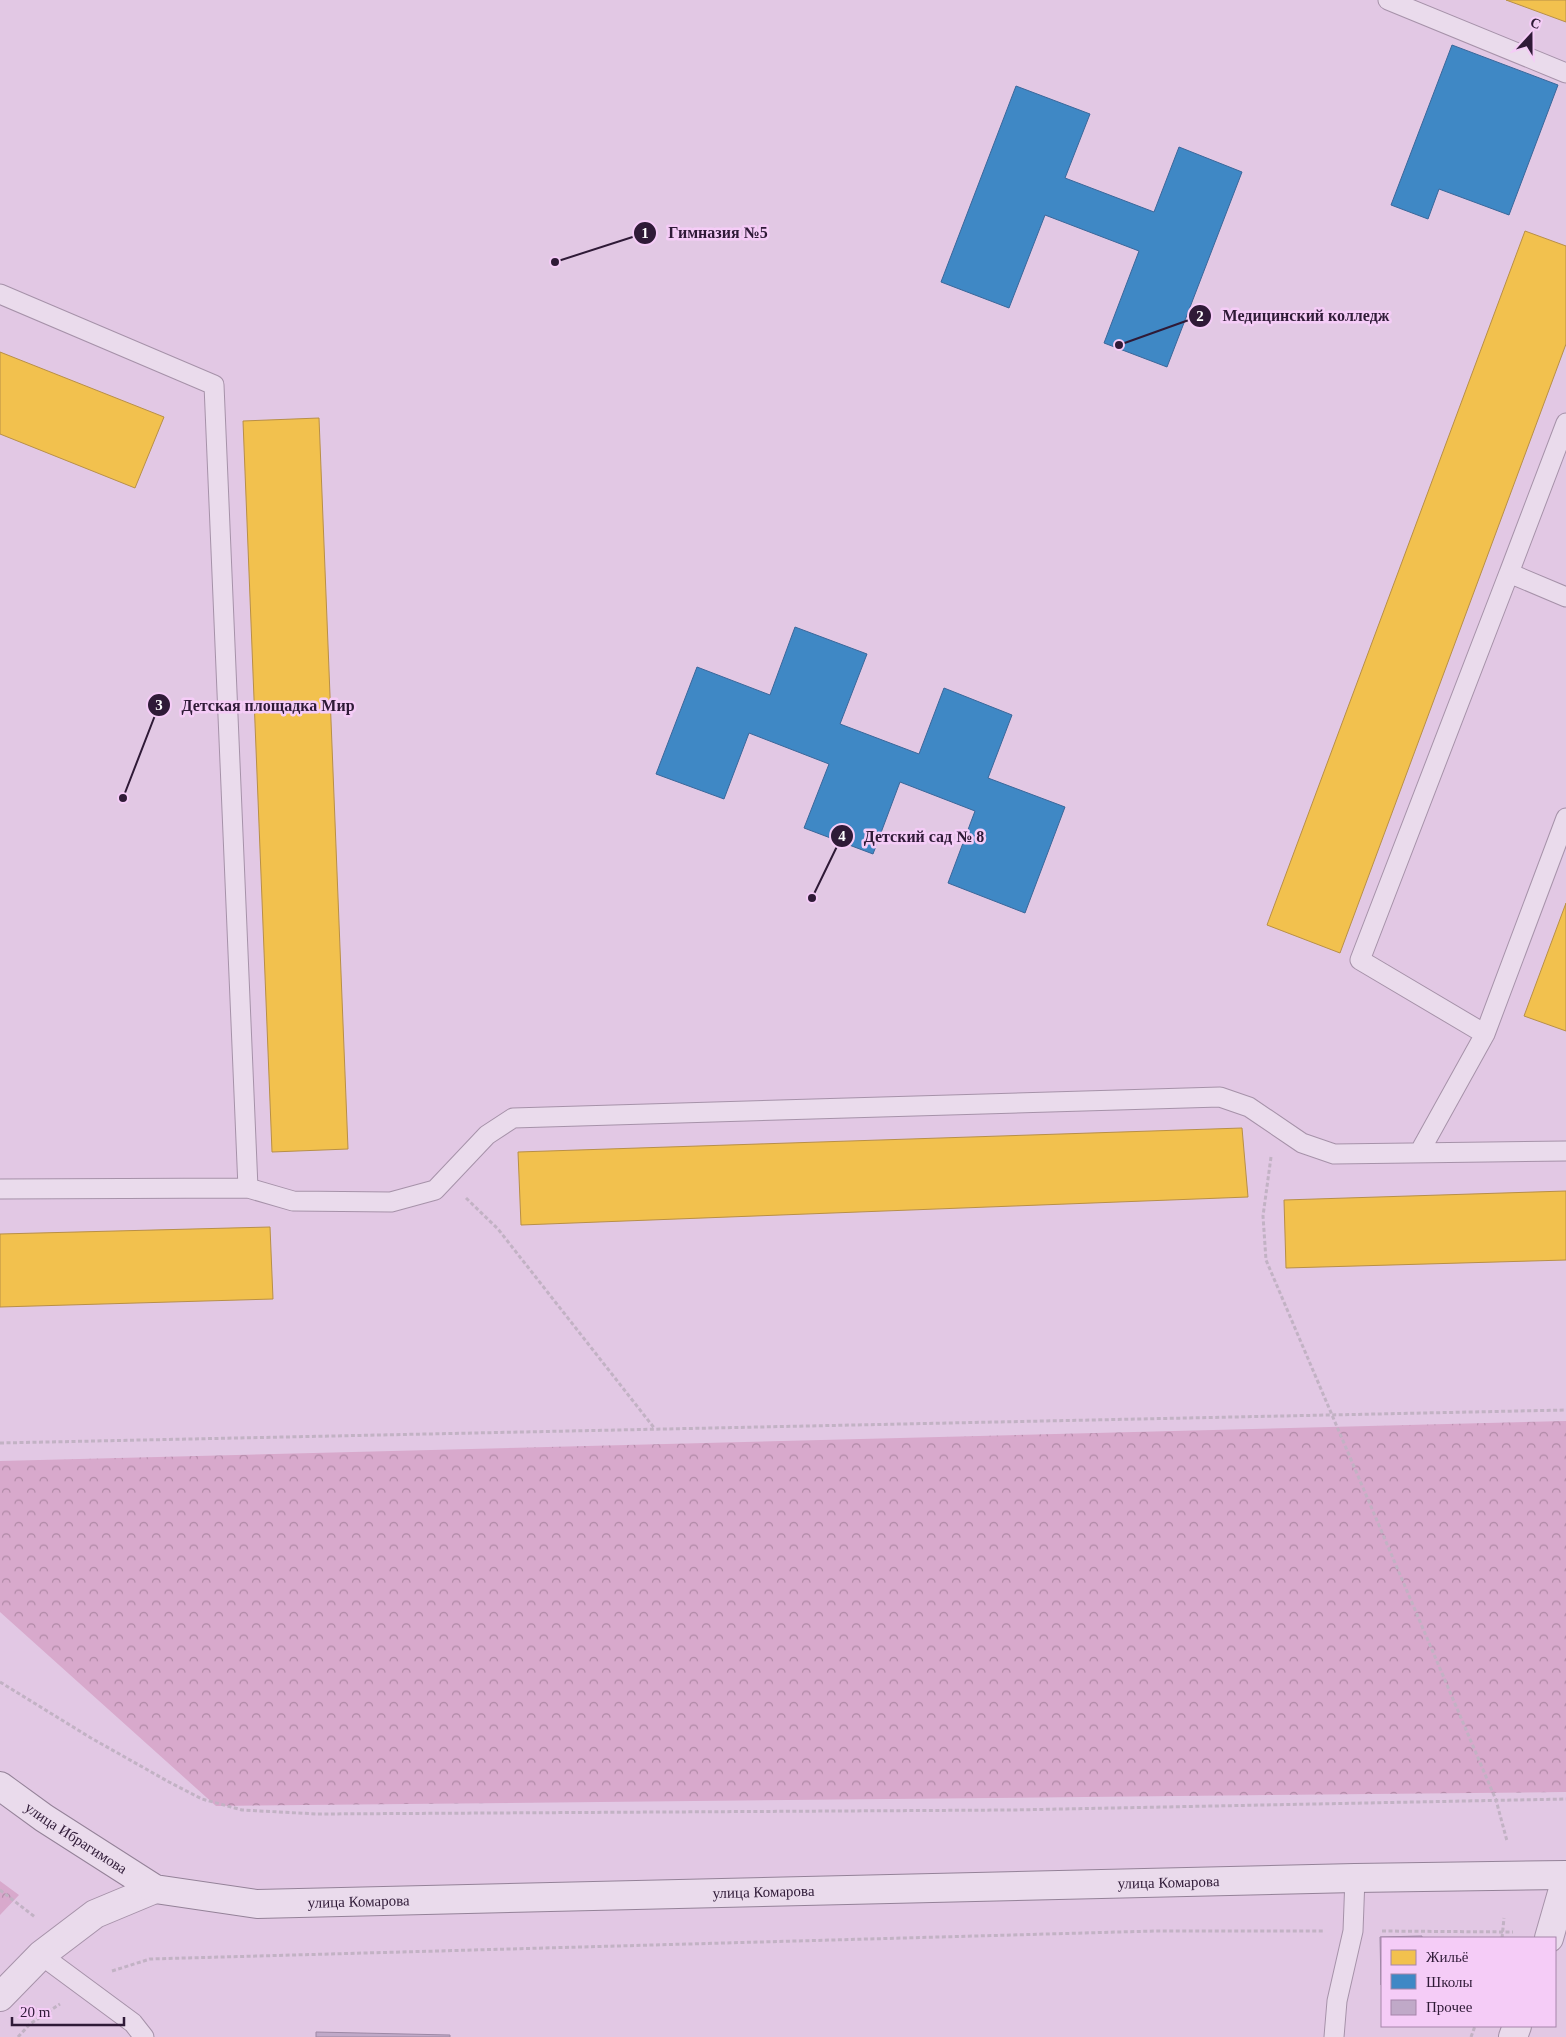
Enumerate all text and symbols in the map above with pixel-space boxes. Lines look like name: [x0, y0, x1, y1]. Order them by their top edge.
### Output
north arrow: [1506, 10, 1556, 60]
text: С: [1528, 15, 1543, 32]
callout: Гимназия №5: [633, 217, 777, 248]
text: Гимназия №5: [668, 224, 768, 241]
text: 1: [641, 225, 649, 241]
callout: Медицинский колледж: [1188, 300, 1400, 331]
text: Медицинский колледж: [1223, 307, 1390, 324]
text: 2: [1196, 308, 1204, 324]
callout: Детская площадка Мир: [146, 690, 364, 721]
text: 3: [155, 697, 163, 713]
text: Детская площадка Мир: [181, 697, 355, 715]
callout: Детский сад № 8: [829, 821, 995, 852]
text: 4: [838, 828, 846, 844]
text: Детский сад № 8: [864, 828, 984, 846]
street label: улица Ибрагимова: [22, 1799, 130, 1877]
street label: улица Комарова: [1117, 1873, 1220, 1892]
street label: улица Комарова: [712, 1883, 815, 1901]
street label: улица Комарова: [308, 1892, 410, 1911]
legend: [1381, 1937, 1556, 2027]
text: Жильё: [1426, 1949, 1469, 1965]
text: Школы: [1426, 1974, 1473, 1990]
scale bar: [12, 1994, 125, 2026]
text: Прочее: [1426, 1999, 1473, 2015]
text: 20 m: [20, 2004, 51, 2020]

